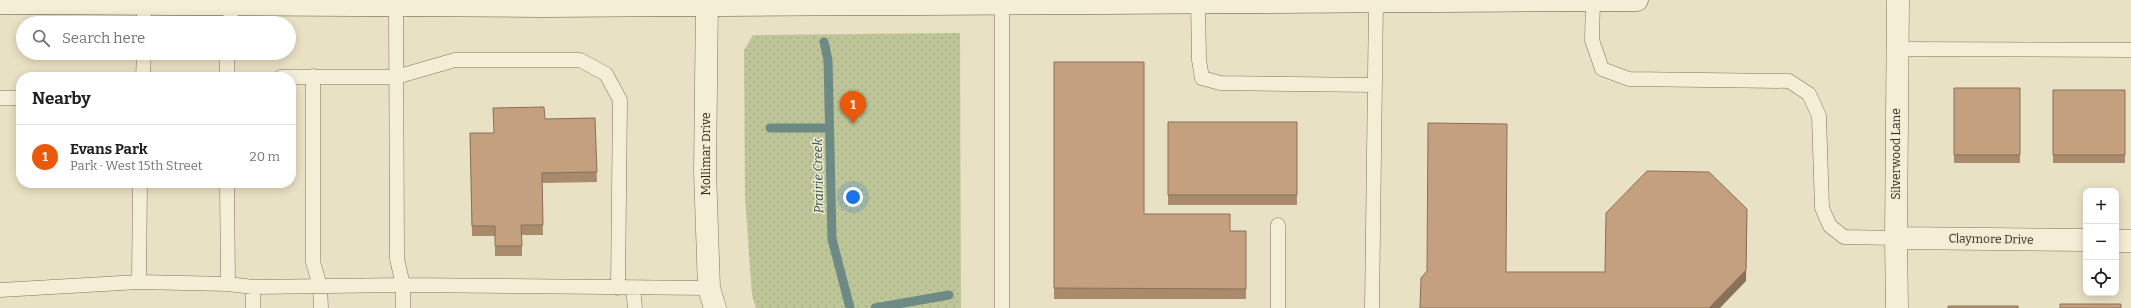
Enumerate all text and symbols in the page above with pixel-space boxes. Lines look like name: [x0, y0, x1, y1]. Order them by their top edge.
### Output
search box: [16, 16, 296, 60]
icon: search: [30, 27, 52, 49]
text: Search here: [62, 29, 145, 47]
text: Nearby: [32, 88, 91, 109]
pin: 1: [840, 91, 866, 124]
street label: Silverwood Lane: [1889, 108, 1903, 200]
street label: Mollimar Drive: [699, 112, 713, 196]
water label: Prairie Creek: [810, 138, 826, 214]
text: Evans Park: [70, 140, 148, 158]
text: 1: [42, 149, 48, 164]
text: 20 m: [250, 149, 280, 164]
text: Park · West 15th Street: [70, 158, 203, 173]
your location: [843, 187, 863, 207]
map controls: [2083, 188, 2119, 296]
button: +: [2083, 188, 2119, 224]
button: −: [2083, 224, 2119, 260]
street label: Claymore Drive: [1948, 231, 2034, 247]
button: locate: [2083, 260, 2119, 296]

